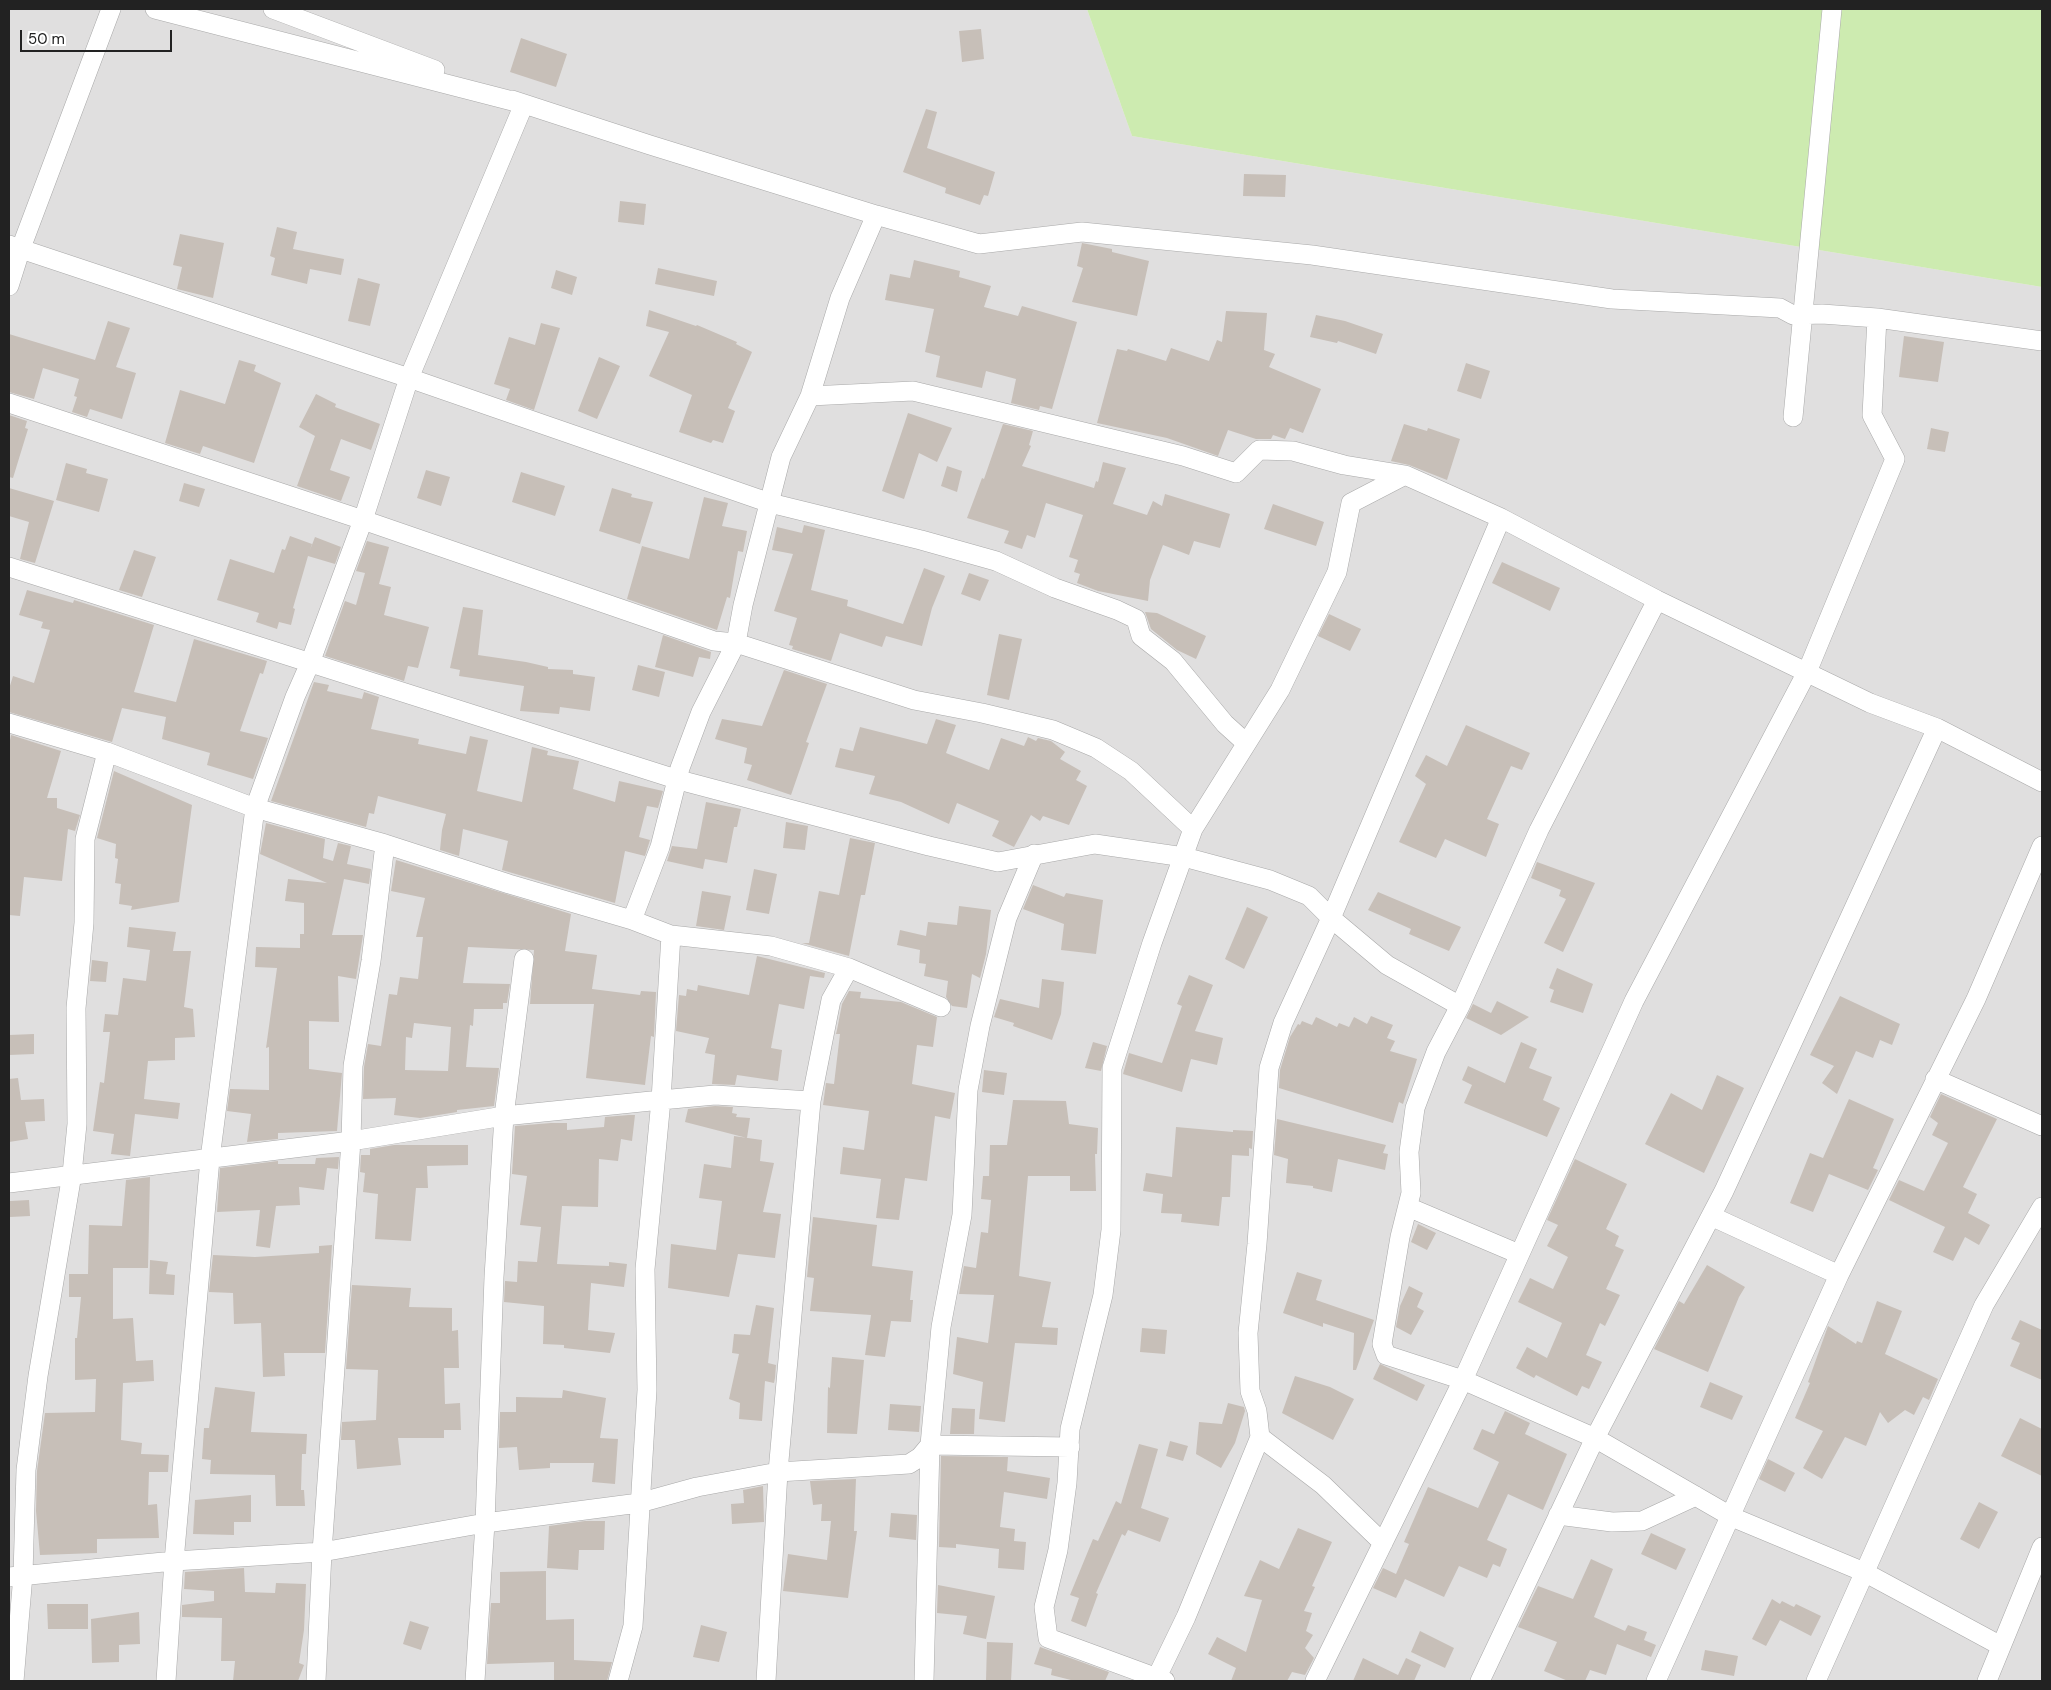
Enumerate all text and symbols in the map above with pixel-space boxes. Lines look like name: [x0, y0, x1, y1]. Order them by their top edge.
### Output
scale bar: [22, 20, 175, 52]
text: 50 m: [28, 29, 65, 49]

